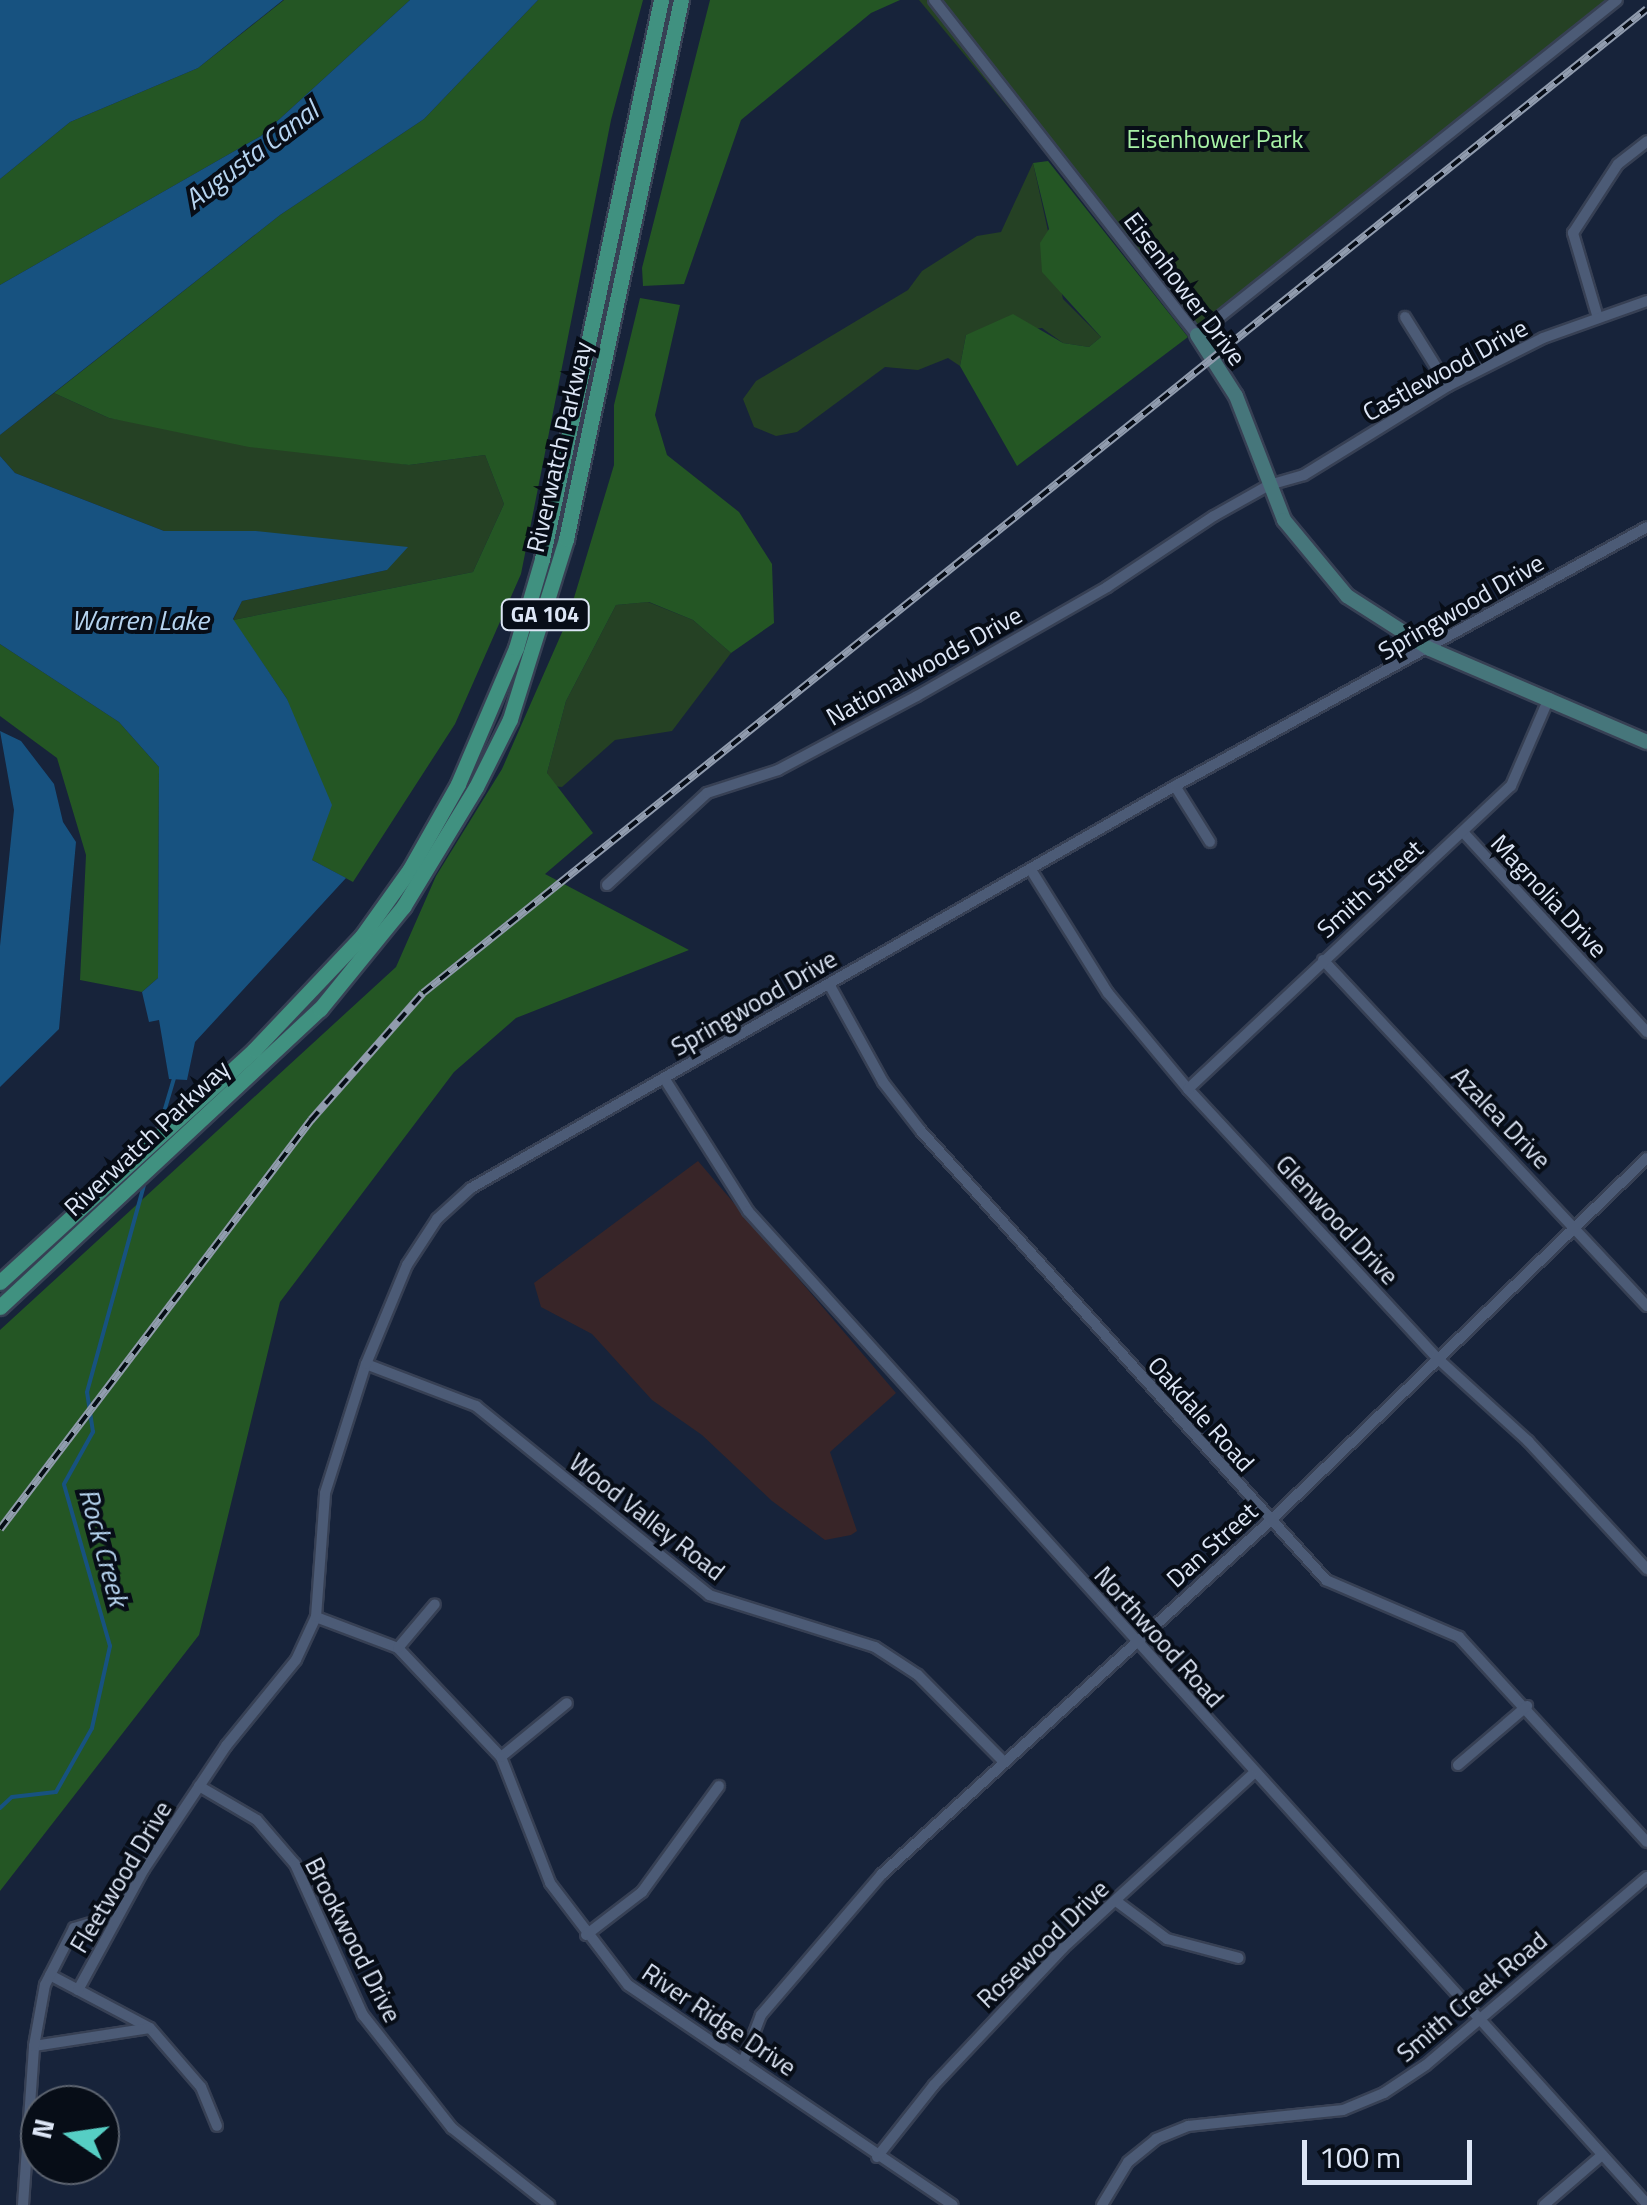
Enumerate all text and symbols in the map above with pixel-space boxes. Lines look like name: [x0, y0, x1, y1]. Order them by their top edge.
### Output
water label: Augusta Canal: [177, 94, 325, 216]
park label: Eisenhower Park: [1126, 124, 1304, 154]
street label: Eisenhower Drive: [1118, 207, 1252, 371]
street label: Castlewood Drive: [1357, 312, 1533, 428]
street label: Riverwatch Parkway: [520, 339, 598, 555]
street label: Springwood Drive: [1373, 548, 1549, 666]
road number: GA 104: [500, 598, 590, 632]
street label: Nationalwoods Drive: [821, 600, 1027, 732]
water label: Warren Lake: [71, 603, 209, 637]
street label: Magnolia Drive: [1485, 828, 1613, 964]
street label: Smith Street: [1311, 834, 1429, 944]
street label: Springwood Drive: [666, 944, 842, 1062]
street label: Riverwatch Parkway: [58, 1054, 236, 1222]
street label: Azalea Drive: [1445, 1061, 1557, 1175]
street label: Glenwood Drive: [1269, 1149, 1405, 1291]
street label: Oakdale Road: [1142, 1350, 1260, 1478]
street label: Wood Valley Road: [563, 1447, 731, 1587]
water label: Rock Creek: [72, 1485, 136, 1609]
street label: Dan Street: [1160, 1496, 1264, 1594]
street label: Northwood Road: [1088, 1560, 1230, 1714]
street label: Fleetwood Drive: [64, 1796, 178, 1958]
street label: Brookwood Drive: [299, 1853, 407, 2027]
street label: Rosewood Drive: [971, 1874, 1115, 2014]
street label: Smith Creek Road: [1391, 1926, 1553, 2068]
street label: River Ridge Drive: [636, 1957, 802, 2083]
north arrow: [20, 2085, 120, 2185]
text: N: [19, 2114, 65, 2143]
scale bar: [1307, 2120, 1477, 2182]
text: 100 m: [1319, 2134, 1401, 2180]

